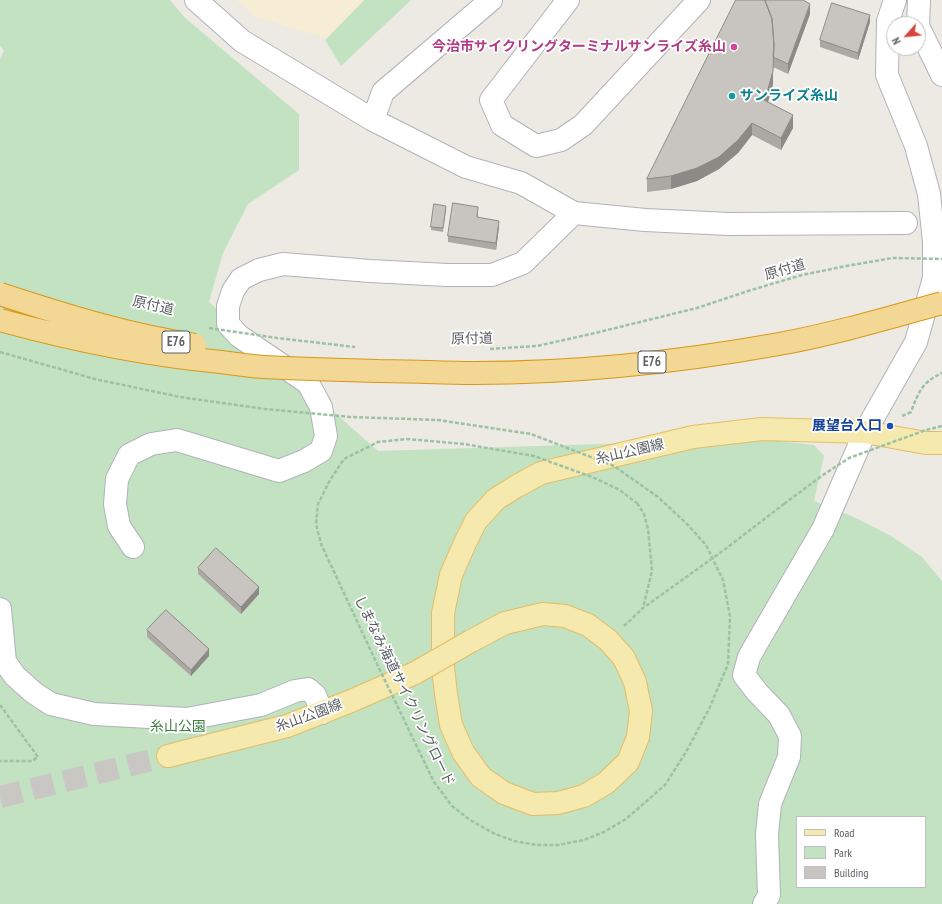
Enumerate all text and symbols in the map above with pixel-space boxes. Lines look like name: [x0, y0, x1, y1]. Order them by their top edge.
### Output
north arrow: [886, 16, 926, 56]
text: N: [889, 35, 904, 47]
place label: 今治市サイクリングターミナルサンライズ糸山: [432, 39, 726, 55]
marker: 今治市サイクリングターミナルサンライズ糸山: [729, 42, 739, 52]
place label: サンライズ糸山: [740, 88, 838, 104]
marker: サンライズ糸山: [727, 91, 737, 101]
street label: 原付道: [762, 256, 808, 284]
street label: 原付道: [131, 293, 175, 319]
street label: 原付道: [451, 330, 493, 348]
road number: E76: [162, 331, 190, 353]
road number: E76: [638, 351, 666, 373]
place label: 展望台入口: [812, 418, 882, 434]
marker: 展望台入口: [885, 421, 895, 431]
street label: 糸山公園線: [594, 436, 666, 468]
street label: しまなみ海道サイクリングロード: [350, 593, 458, 789]
street label: 糸山公園線: [273, 696, 345, 736]
park label: 糸山公園: [150, 719, 206, 735]
legend: [796, 816, 926, 888]
text: Road: [834, 825, 854, 840]
text: Park: [834, 845, 852, 860]
text: Building: [834, 865, 869, 880]

